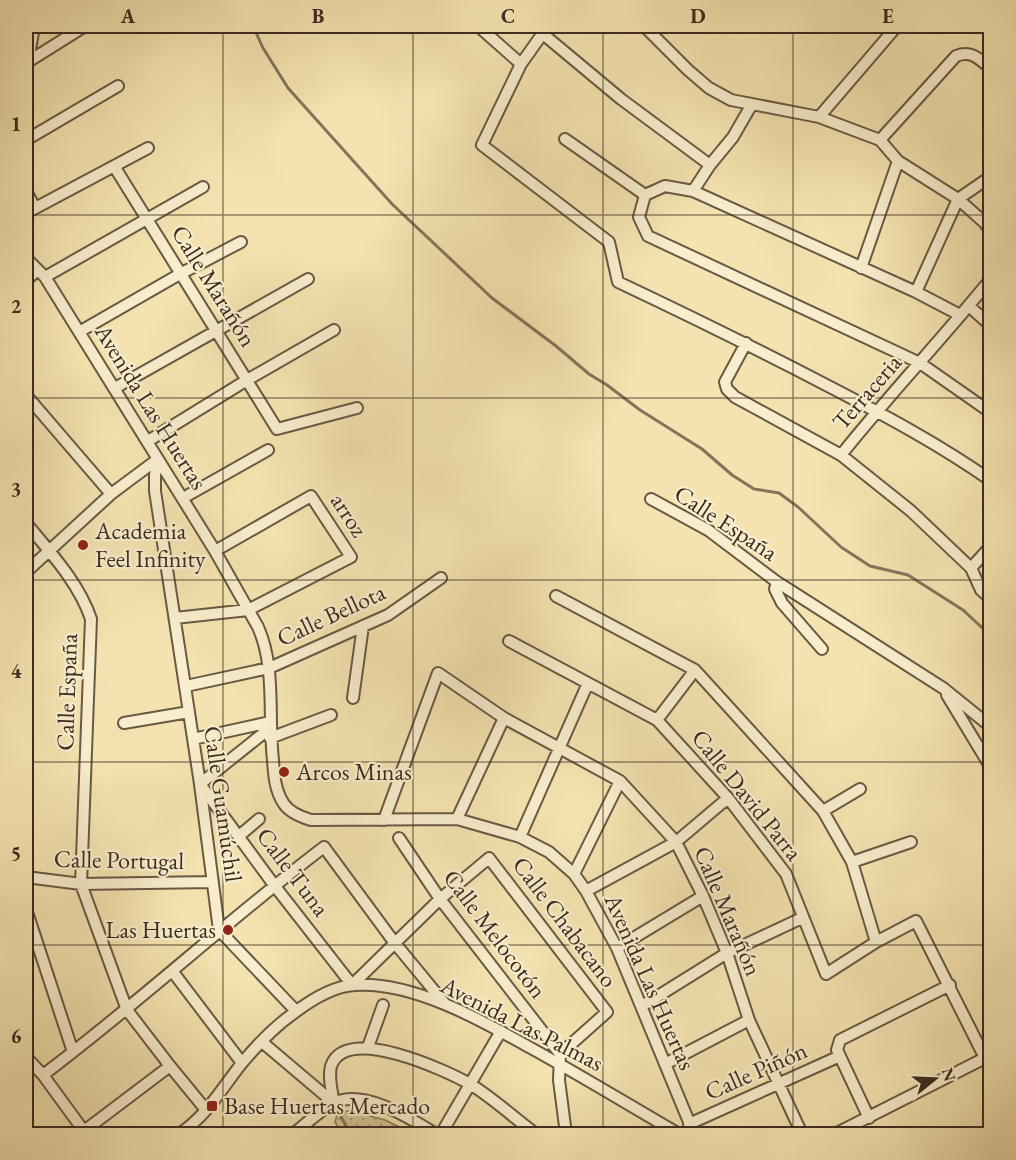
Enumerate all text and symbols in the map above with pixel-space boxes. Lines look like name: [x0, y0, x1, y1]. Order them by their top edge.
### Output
text: A: [120, 3, 136, 29]
text: B: [312, 3, 324, 29]
text: C: [501, 3, 515, 29]
text: D: [690, 3, 706, 29]
text: E: [882, 3, 894, 29]
text: 1: [11, 111, 21, 137]
street label: Calle Marañón: [165, 219, 264, 353]
text: 2: [11, 293, 22, 319]
street label: Avenida Las Huertas: [87, 317, 215, 495]
street label: Terraceria: [825, 347, 908, 436]
text: 3: [11, 476, 21, 502]
street label: Calle España: [669, 478, 784, 568]
street label: arroz: [324, 487, 375, 543]
place label: Academia Feel Infinity: [94, 515, 206, 574]
marker: Academia Feel Infinity: [76, 538, 90, 552]
street label: Calle Bellota: [272, 576, 390, 653]
street label: Calle España: [49, 632, 84, 751]
text: 4: [11, 658, 22, 684]
street label: Calle David Parra: [685, 723, 810, 867]
street label: Calle Guamúchil: [197, 724, 250, 884]
place label: Arcos Minas: [295, 756, 412, 787]
marker: Arcos Minas: [277, 765, 291, 779]
street label: Calle Tuna: [250, 821, 337, 923]
text: 5: [11, 840, 21, 866]
street label: Calle Marañón: [687, 841, 770, 981]
street label: Calle Portugal: [54, 843, 185, 876]
street label: Calle Chabacano: [506, 850, 625, 994]
street label: Calle Melocotón: [437, 863, 554, 1005]
street label: Avenida Las Huertas: [597, 888, 703, 1075]
place label: Las Huertas: [106, 914, 216, 945]
marker: Las Huertas: [221, 923, 235, 937]
street label: Avenida Las Palmas: [435, 969, 609, 1078]
text: 6: [11, 1023, 22, 1049]
street label: Calle Piñón: [700, 1034, 812, 1107]
north arrow: [905, 1049, 965, 1109]
text: N: [937, 1065, 961, 1084]
place label: Base Huertas Mercado: [224, 1090, 430, 1121]
marker: Base Huertas Mercado: [205, 1099, 219, 1113]

